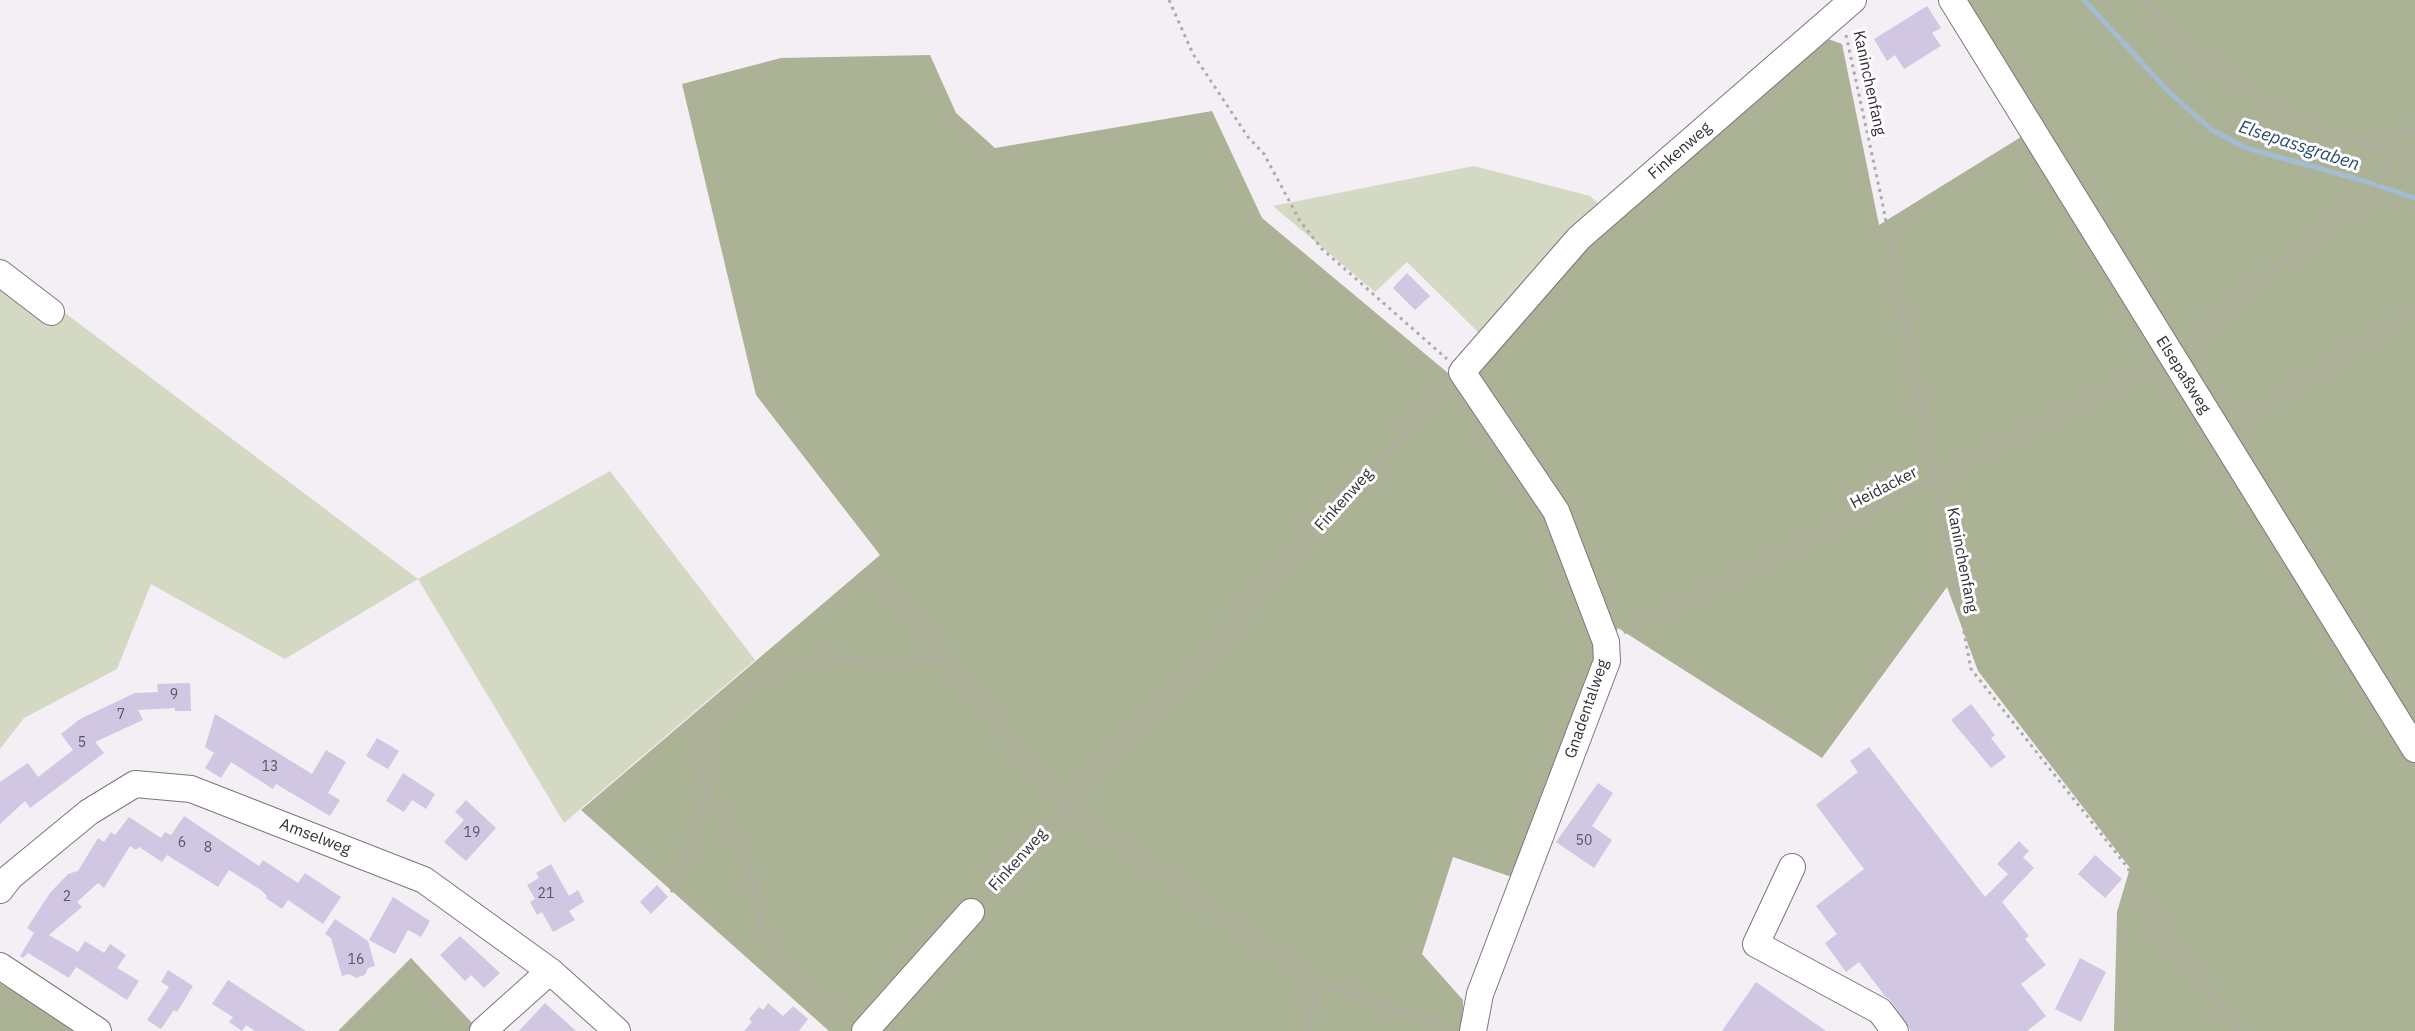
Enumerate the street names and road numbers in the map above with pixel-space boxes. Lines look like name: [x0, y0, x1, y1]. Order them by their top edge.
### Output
street label: Kaninchenfang: [1848, 29, 1890, 137]
street label: Finkenweg: [1644, 118, 1716, 184]
street label: Elsepaßweg: [2152, 333, 2214, 417]
street label: Heidacker: [1847, 463, 1921, 513]
street label: Finkenweg: [1311, 465, 1377, 535]
street label: Kaninchenfang: [1942, 506, 1982, 614]
street label: Gnadentalweg: [1561, 657, 1613, 761]
street label: Amselweg: [277, 815, 353, 859]
street label: Finkenweg: [985, 825, 1051, 895]

